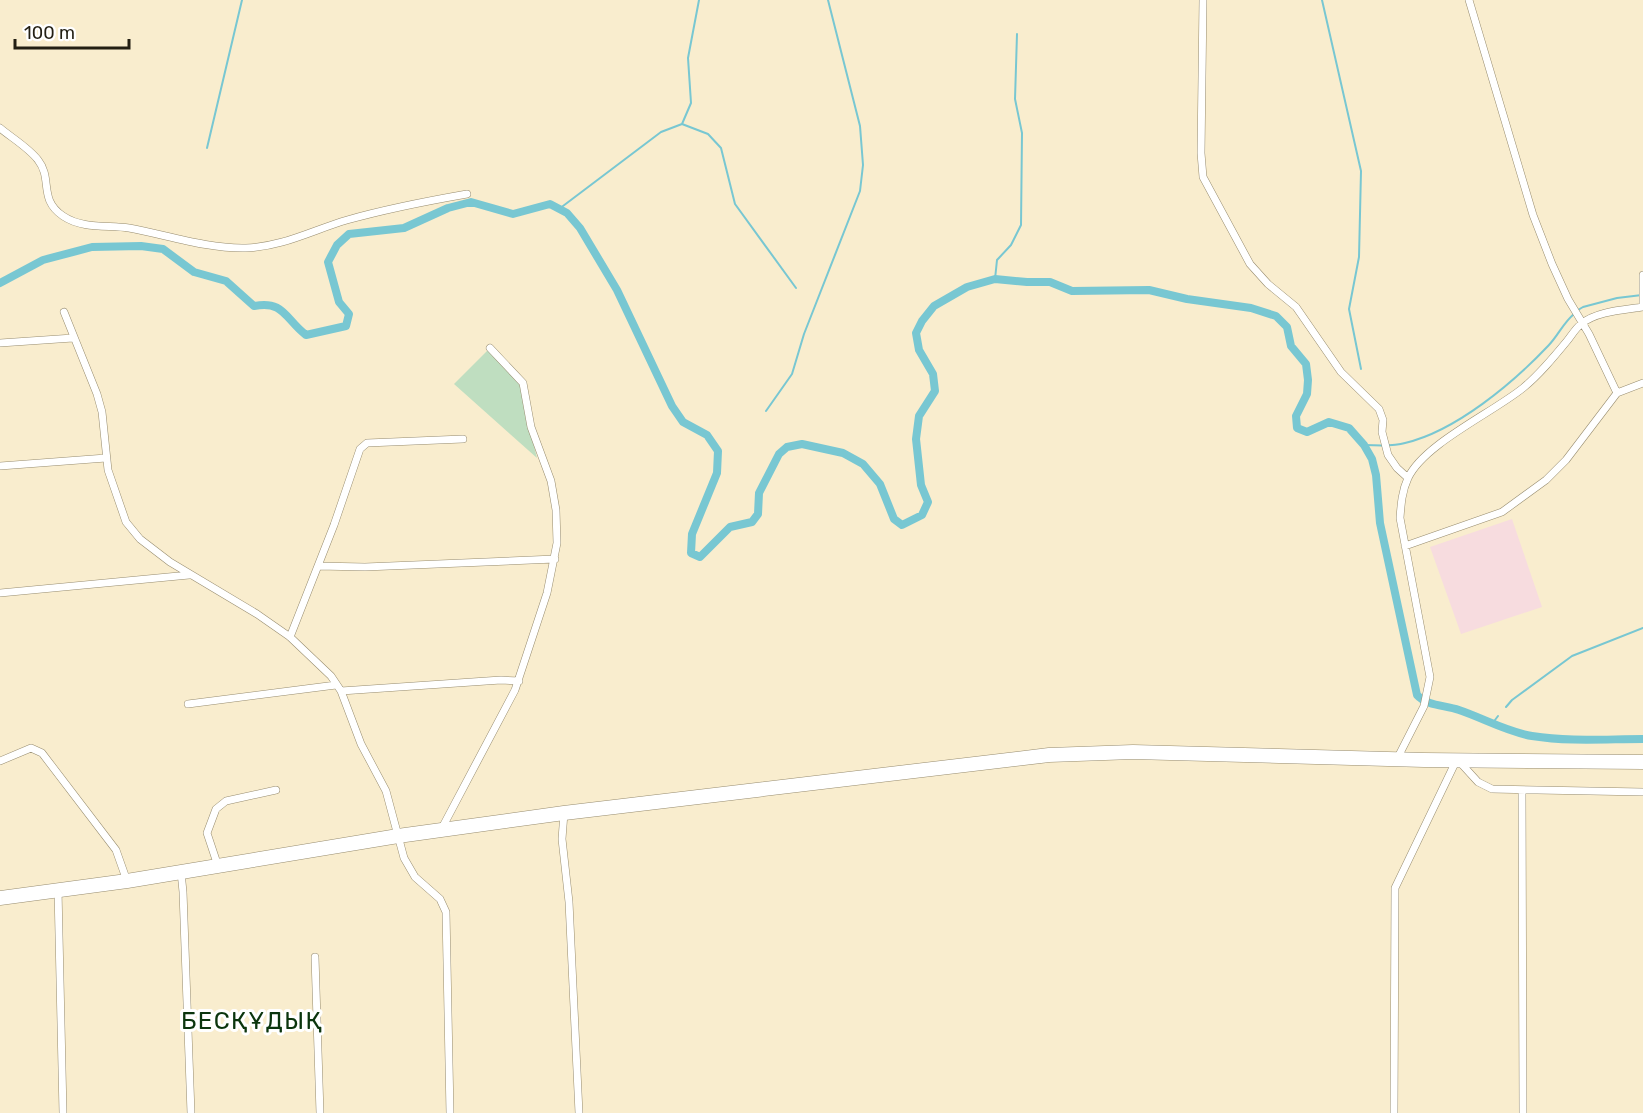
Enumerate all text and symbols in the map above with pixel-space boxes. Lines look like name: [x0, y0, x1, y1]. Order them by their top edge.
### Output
scale bar: [15, 12, 129, 50]
text: 100 m: [24, 22, 75, 44]
district label: БЕСҚҰДЫҚ: [181, 1007, 323, 1035]

